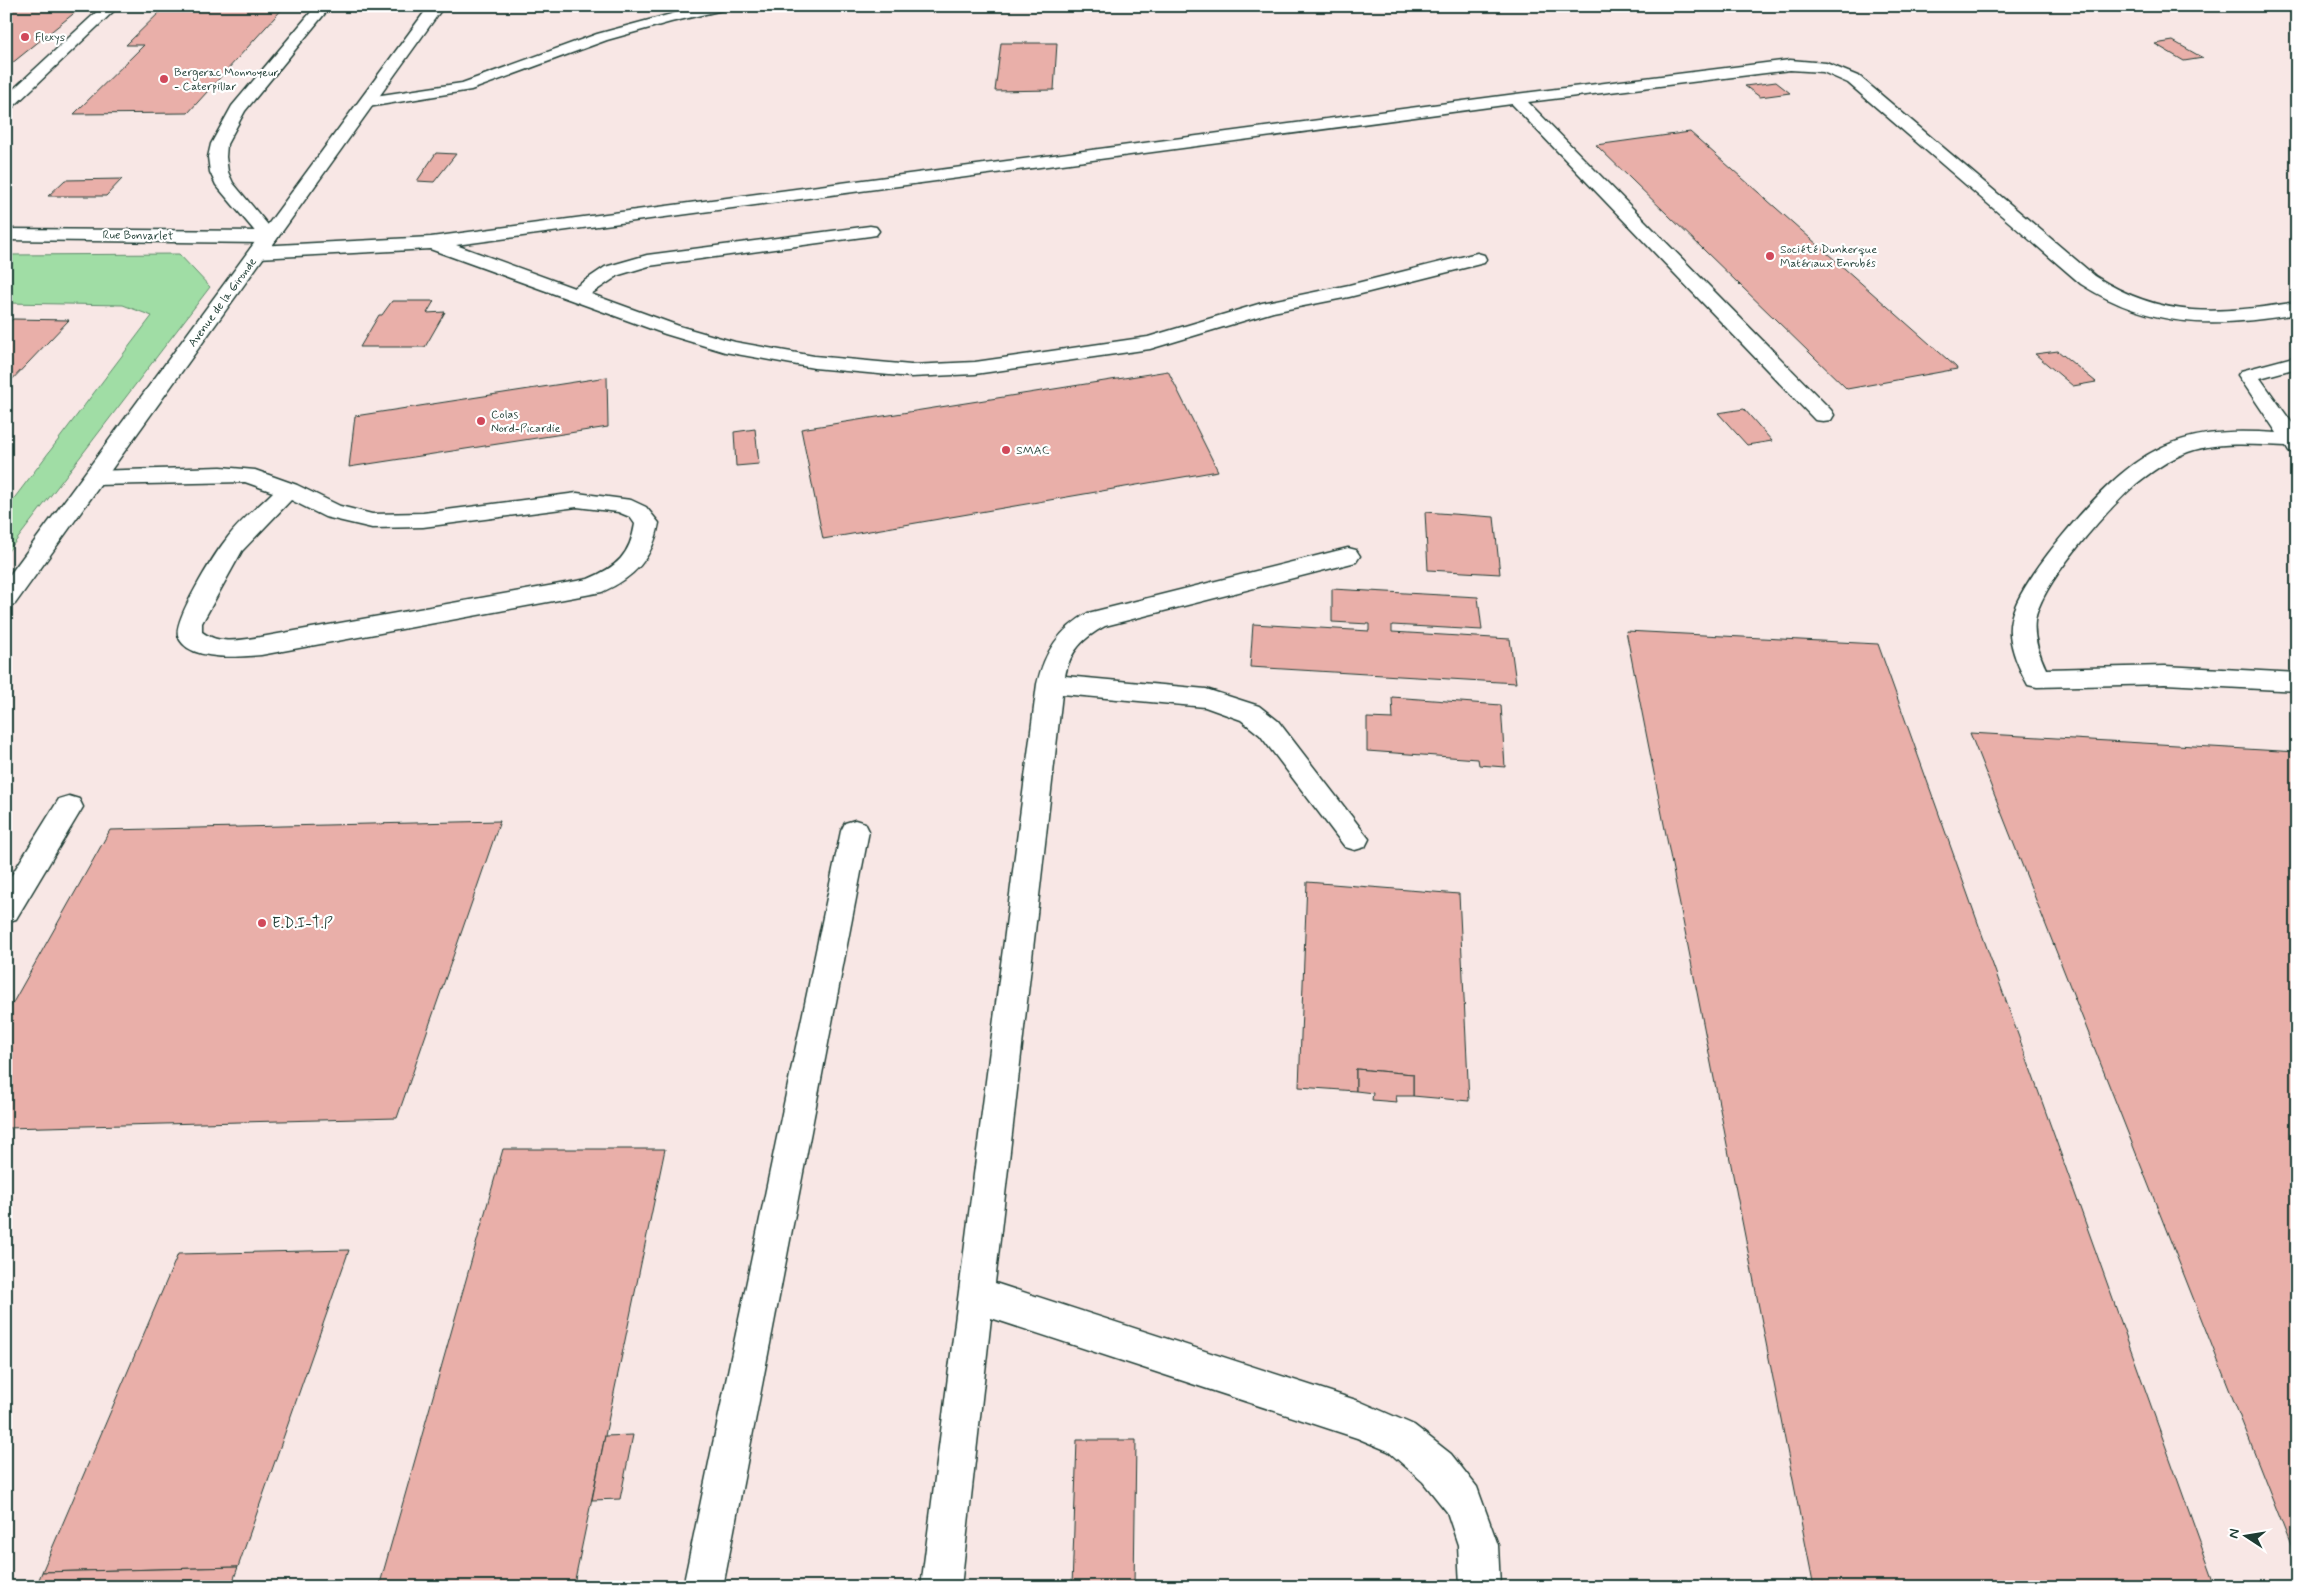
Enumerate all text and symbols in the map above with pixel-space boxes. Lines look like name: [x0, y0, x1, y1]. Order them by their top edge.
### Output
place label: Flexys: [35, 30, 65, 46]
marker: Flexys: [19, 31, 31, 43]
place label: Bergerac Monnoyeur - Caterpillar: [174, 65, 279, 95]
marker: Bergerac Monnoyeur - Caterpillar: [158, 73, 170, 85]
street label: Rue Bonvarlet: [102, 227, 174, 245]
place label: Société Dunkerque Matériaux Enrobés: [1780, 242, 1877, 272]
marker: Société Dunkerque Matériaux Enrobés: [1764, 250, 1776, 262]
street label: Avenue de la Gironde: [185, 255, 261, 351]
place label: Colas Nord-Picardie: [491, 407, 561, 437]
marker: Colas Nord-Picardie: [475, 415, 487, 427]
place label: SMAC: [1016, 443, 1050, 459]
marker: SMAC: [1000, 444, 1012, 456]
place label: E.D.I-T.P: [272, 914, 333, 934]
marker: E.D.I-T.P: [256, 917, 268, 929]
north arrow: [2220, 1510, 2270, 1560]
text: N: [2224, 1527, 2244, 1540]

